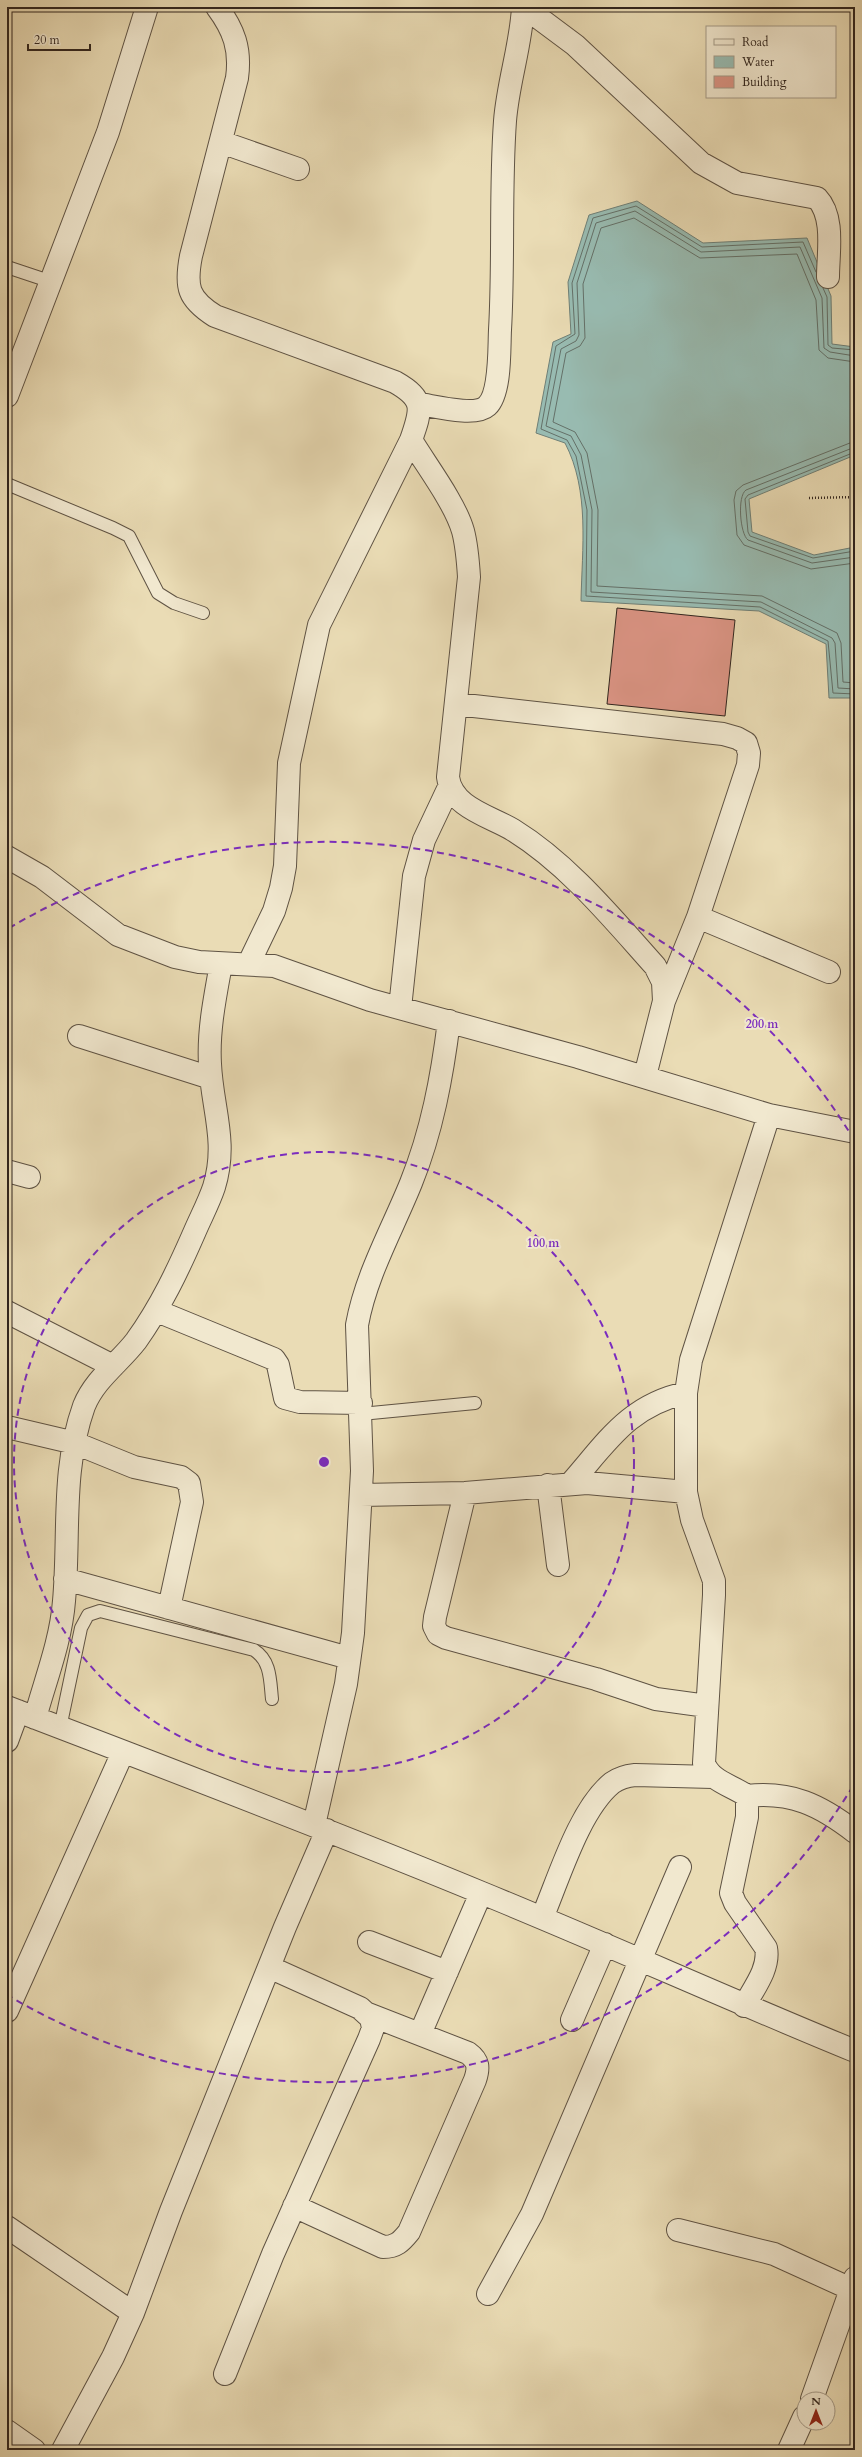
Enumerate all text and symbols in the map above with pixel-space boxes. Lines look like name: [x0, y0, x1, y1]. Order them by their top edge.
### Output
scale bar: [28, 26, 90, 52]
legend: [706, 26, 836, 98]
text: 20 m: [34, 32, 61, 48]
text: Road: [742, 34, 769, 50]
text: Water: [741, 54, 775, 70]
text: Building: [742, 74, 787, 90]
text: 200 m: [746, 1016, 779, 1032]
text: 100 m: [527, 1235, 560, 1251]
centre of rings: [317, 1455, 331, 1469]
north arrow: [796, 2391, 836, 2431]
text: N: [811, 2394, 821, 2409]

